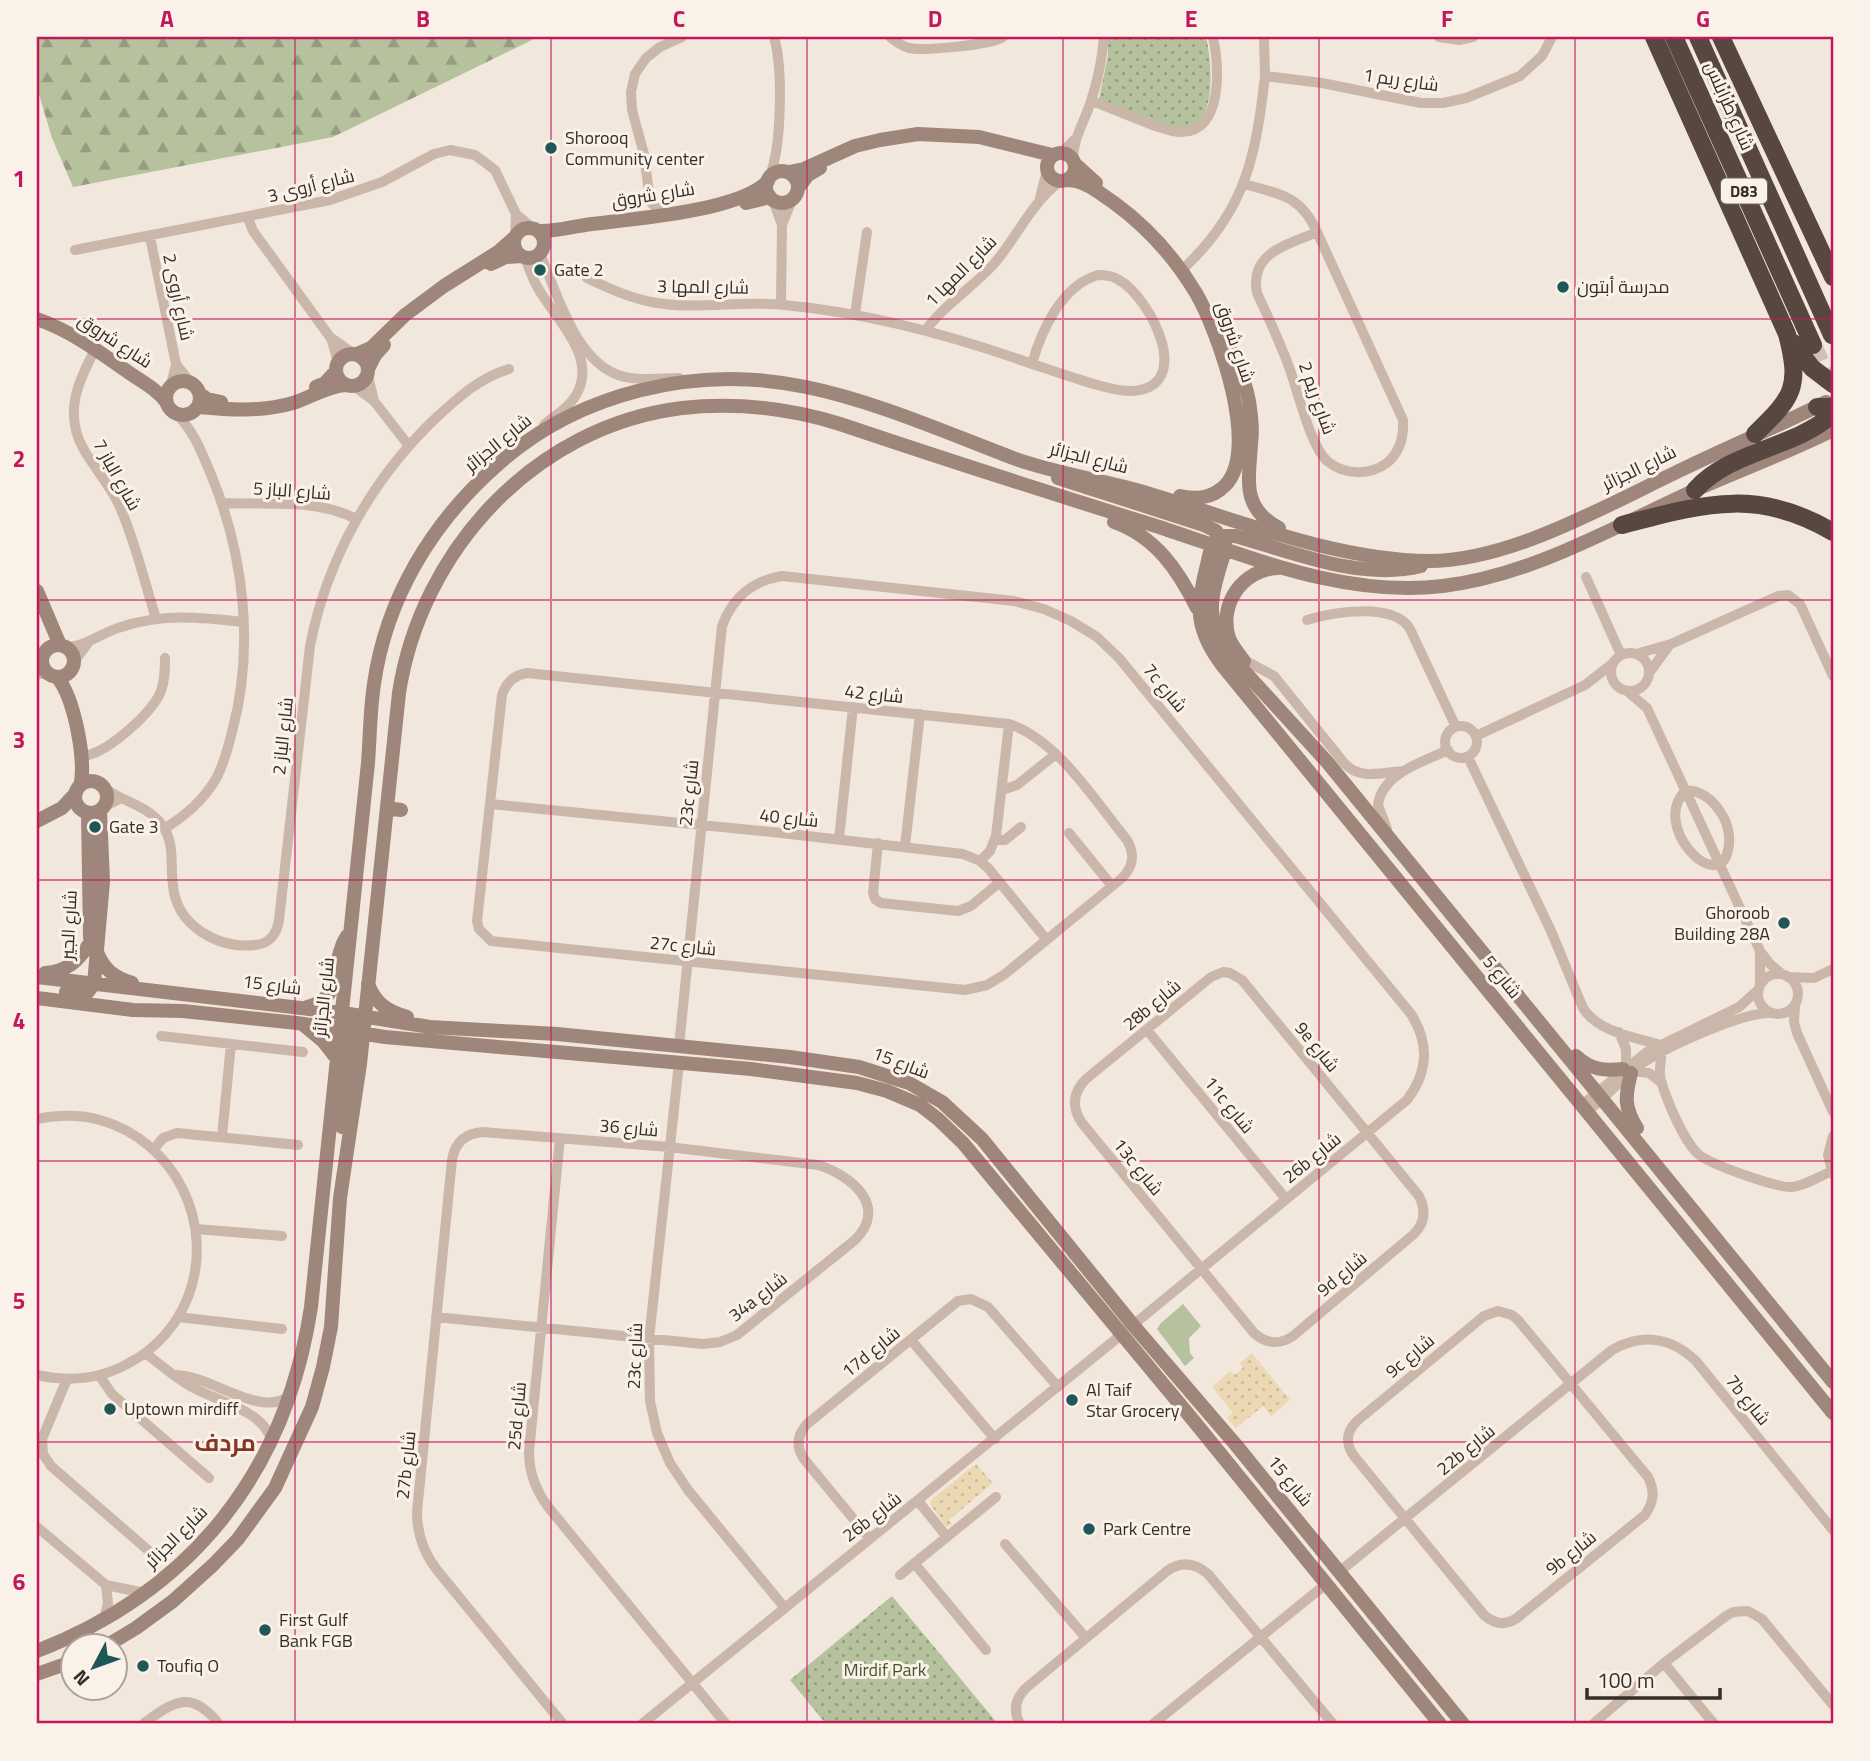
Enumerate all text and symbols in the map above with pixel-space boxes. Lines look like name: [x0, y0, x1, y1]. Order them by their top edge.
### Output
text: A: [160, 1, 174, 36]
text: B: [416, 1, 430, 36]
text: C: [673, 1, 685, 36]
text: D: [928, 1, 942, 36]
text: E: [1185, 1, 1197, 36]
text: F: [1441, 1, 1453, 36]
text: G: [1696, 1, 1710, 36]
street label: شارع طرابلس: [1698, 57, 1761, 155]
street label: شارع ريم 1: [1362, 61, 1440, 98]
place label: Shorooq Community center: [565, 124, 704, 172]
marker: Shorooq Community center: [543, 140, 559, 156]
text: 1: [13, 161, 25, 196]
street label: شارع أروى 3: [265, 162, 357, 209]
street label: شارع شروق: [609, 175, 697, 214]
road number: D83: [1721, 178, 1767, 204]
street label: شارع المها 1: [919, 229, 1003, 313]
street label: شارع أروى 2: [156, 251, 201, 343]
place label: Gate 2: [554, 256, 604, 283]
marker: Gate 2: [532, 262, 548, 278]
street label: شارع المها 3: [657, 272, 749, 301]
place label: مدرسة أبتون: [1577, 273, 1670, 300]
marker: مدرسة أبتون: [1555, 279, 1571, 295]
street label: شارع شروق: [1209, 298, 1262, 386]
street label: شارع شروق: [73, 306, 158, 375]
street label: شارع ريم 2: [1292, 358, 1343, 438]
street label: شارع الجزائر: [457, 407, 537, 479]
street label: شارع الباز 7: [87, 434, 148, 515]
street label: شارع الجزائر: [1046, 435, 1131, 480]
street label: شارع الجزائر: [1596, 438, 1681, 498]
text: 2: [13, 441, 25, 476]
street label: شارع الباز 5: [252, 474, 332, 507]
street label: 7c شارع: [1137, 657, 1194, 718]
street label: شارع 42: [843, 677, 905, 710]
street label: شارع الباز 2: [265, 696, 300, 776]
text: 3: [13, 722, 25, 757]
street label: 23c شارع: [672, 758, 705, 828]
street label: شارع 40: [758, 801, 820, 834]
place label: Gate 3: [109, 813, 159, 840]
marker: Gate 3: [87, 819, 103, 835]
street label: شارع الجير: [53, 889, 84, 962]
place label: Ghoroob Building 28A: [1674, 899, 1770, 947]
marker: Ghoroob Building 28A: [1776, 915, 1792, 931]
street label: 27c شارع: [648, 929, 718, 962]
street label: شارع 5: [1477, 949, 1528, 1004]
street label: شارع الجزائر: [306, 956, 341, 1039]
street label: شارع 15: [241, 968, 303, 1001]
street label: 28b شارع: [1117, 972, 1187, 1037]
text: 4: [13, 1003, 25, 1038]
street label: 9e شارع: [1289, 1016, 1346, 1078]
street label: شارع 15: [869, 1039, 934, 1086]
street label: 11c شارع: [1198, 1070, 1261, 1139]
street label: شارع 36: [598, 1111, 660, 1144]
street label: 26b شارع: [1277, 1126, 1347, 1190]
street label: 13c شارع: [1107, 1132, 1170, 1201]
street label: 9d شارع: [1311, 1244, 1373, 1303]
street label: 34a شارع: [723, 1265, 793, 1328]
text: 5: [13, 1283, 25, 1318]
street label: 17d شارع: [836, 1320, 906, 1384]
street label: 23c شارع: [620, 1322, 649, 1390]
street label: 9c شارع: [1379, 1327, 1440, 1384]
street label: 7b شارع: [1720, 1369, 1777, 1431]
place label: Al Taif Star Grocery: [1086, 1376, 1180, 1424]
street label: 25d شارع: [500, 1381, 533, 1451]
marker: Al Taif Star Grocery: [1064, 1392, 1080, 1408]
place label: Uptown mirdiff: [124, 1395, 239, 1422]
marker: Uptown mirdiff: [102, 1401, 118, 1417]
street label: 22b شارع: [1431, 1418, 1501, 1482]
district label: مردف: [194, 1424, 256, 1460]
street label: 27b شارع: [388, 1429, 423, 1500]
street label: شارع 15: [1261, 1449, 1319, 1512]
street label: 26b شارع: [836, 1485, 907, 1548]
street label: شارع الجزائر: [137, 1499, 213, 1575]
place label: Park Centre: [1103, 1515, 1191, 1542]
marker: Park Centre: [1081, 1521, 1097, 1537]
street label: 9b شارع: [1540, 1524, 1602, 1581]
text: 6: [13, 1564, 26, 1599]
place label: First Gulf Bank FGB: [279, 1606, 353, 1654]
marker: First Gulf Bank FGB: [257, 1622, 273, 1638]
north arrow: [60, 1632, 130, 1702]
place label: Toufiq O: [157, 1652, 219, 1679]
park label: Mirdif Park: [844, 1656, 927, 1683]
scale bar: [1587, 1656, 1720, 1700]
marker: Toufiq O: [135, 1658, 151, 1674]
text: N: [66, 1664, 96, 1693]
text: 100 m: [1597, 1664, 1654, 1696]

